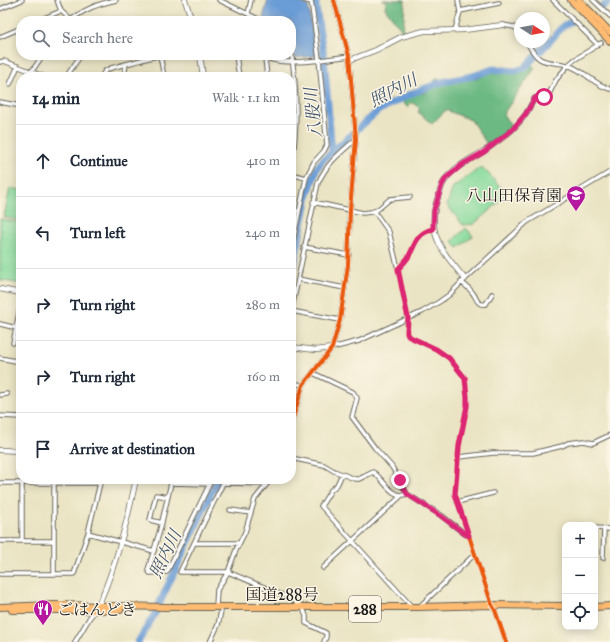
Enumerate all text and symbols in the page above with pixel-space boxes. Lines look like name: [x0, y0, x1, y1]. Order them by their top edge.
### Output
north arrow: [514, 12, 550, 48]
search box: [16, 16, 296, 60]
icon: search: [30, 27, 52, 49]
text: Search here: [62, 29, 133, 47]
water label: 照内川: [366, 69, 422, 111]
water label: 八股川: [300, 85, 327, 139]
text: 14 min: [32, 88, 80, 109]
route start: [535, 88, 553, 106]
text: Walk · 1.1 km: [212, 90, 280, 106]
icon: ahead: [32, 150, 54, 172]
text: Continue: [70, 152, 128, 170]
text: 410 m: [246, 153, 280, 169]
school or university icon: 八山田保育園: [565, 184, 587, 212]
place label: 八山田保育園: [466, 186, 562, 205]
icon: left: [32, 222, 54, 244]
text: Turn left: [70, 224, 126, 242]
text: 240 m: [245, 225, 280, 241]
icon: right: [32, 294, 54, 316]
text: Turn right: [70, 296, 135, 314]
text: 280 m: [245, 297, 280, 313]
icon: right: [32, 366, 54, 388]
text: Turn right: [70, 368, 135, 386]
text: 160 m: [247, 369, 280, 385]
icon: arrive: [32, 438, 54, 460]
text: Arrive at destination: [70, 440, 195, 458]
route end: [391, 471, 409, 489]
map controls: [562, 522, 598, 630]
button: +: [562, 522, 598, 558]
water label: 照内川: [145, 525, 187, 582]
button: −: [562, 558, 598, 594]
street label: 国道288号: [246, 585, 318, 604]
button: locate: [562, 594, 598, 630]
road number: 288: [349, 596, 381, 622]
restaurant icon: ごはんどき: [32, 598, 54, 626]
place label: ごはんどき: [57, 600, 137, 619]

